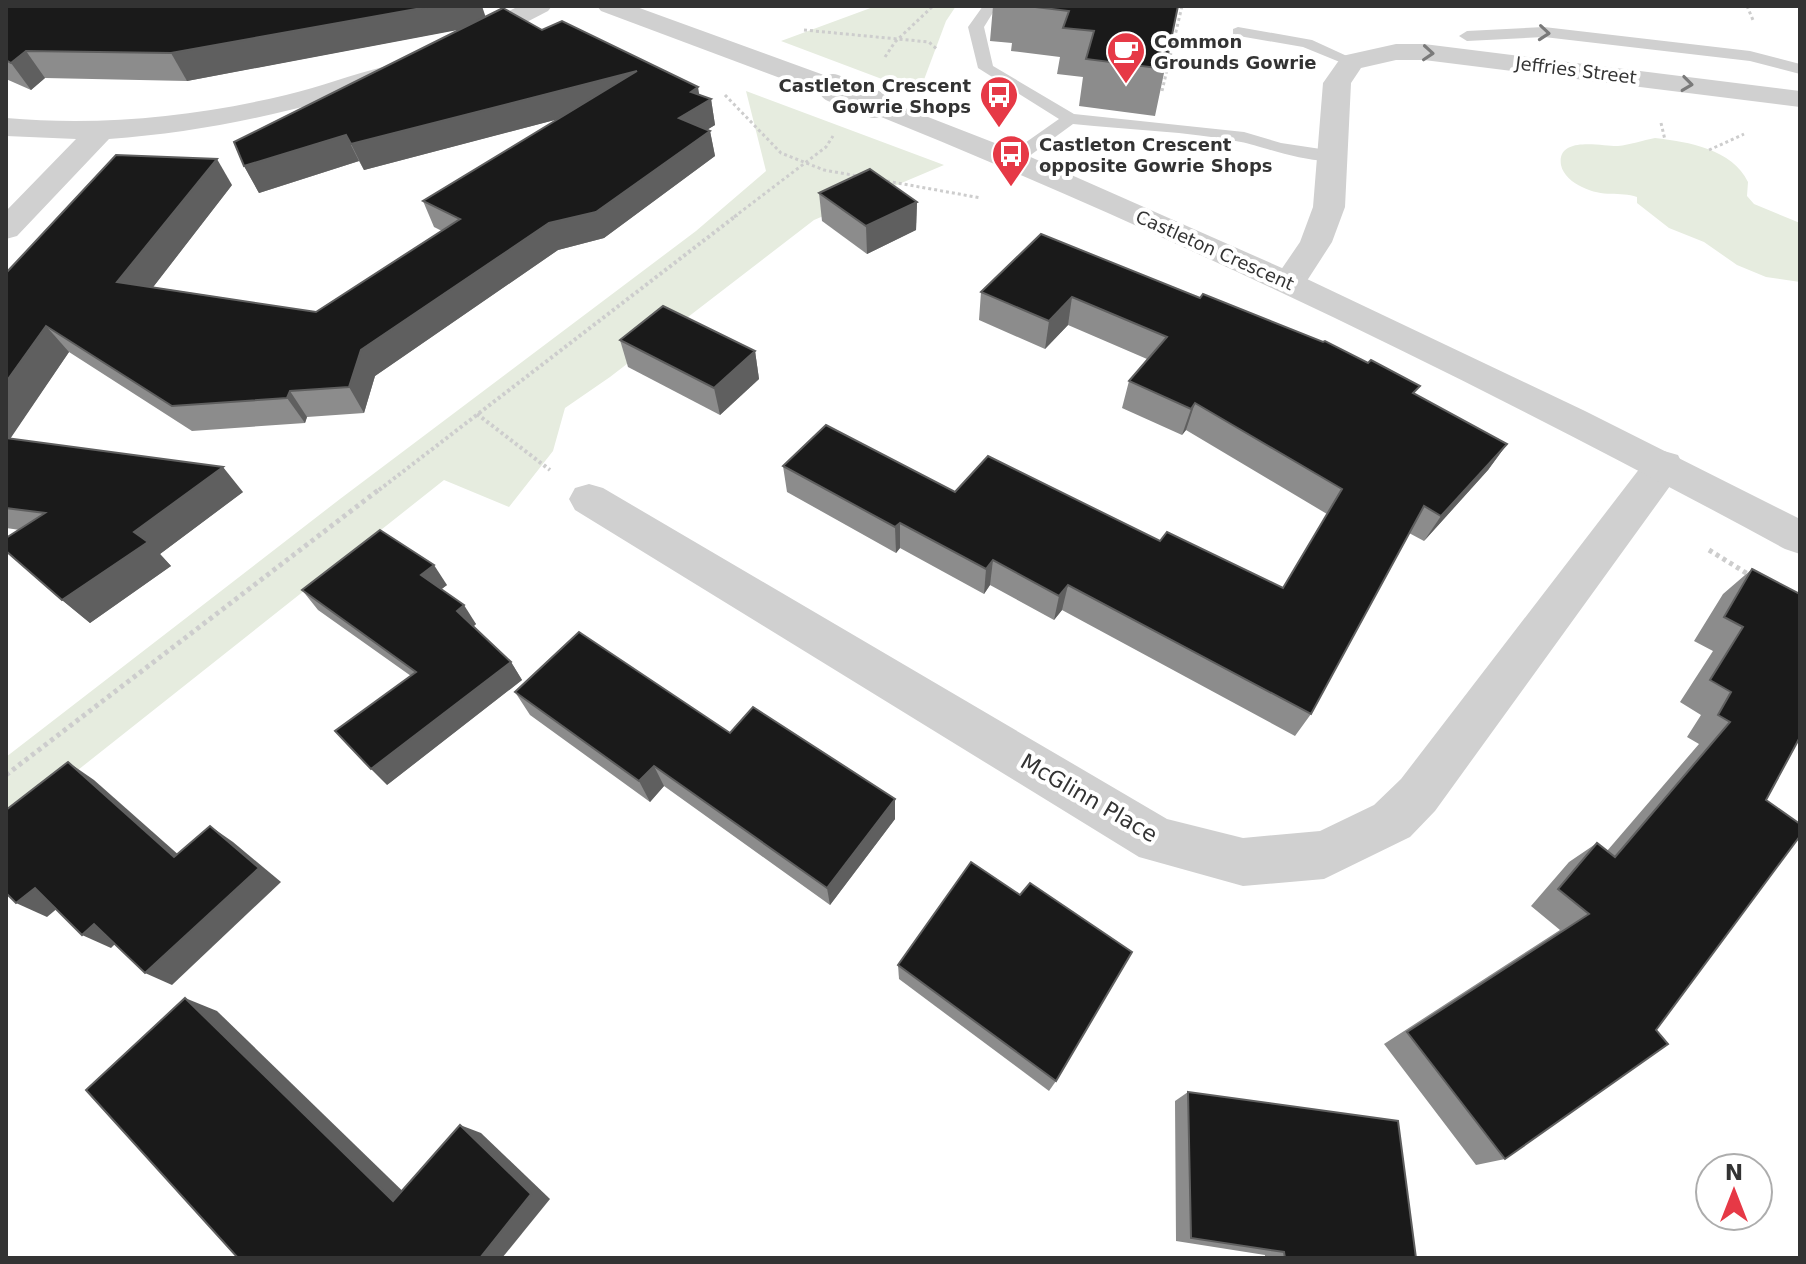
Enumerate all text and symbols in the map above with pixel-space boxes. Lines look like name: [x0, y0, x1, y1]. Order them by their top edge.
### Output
one-way arrow: [1538, 24, 1551, 41]
cafe icon: Common Grounds Gowrie: [1105, 30, 1147, 85]
place label: Common Grounds Gowrie: [1154, 31, 1317, 73]
one-way arrow: [1422, 44, 1435, 61]
street label: Jeffries Street: [1513, 52, 1638, 88]
bus stop icon: Castleton Crescent Gowrie Shops: [978, 74, 1020, 129]
place label: Castleton Crescent Gowrie Shops: [779, 75, 971, 117]
one-way arrow: [1680, 75, 1693, 92]
bus stop icon: Castleton Crescent opposite Gowrie Shops: [990, 133, 1032, 188]
place label: Castleton Crescent opposite Gowrie Shops: [1039, 134, 1273, 176]
street label: Castleton Crescent: [1133, 206, 1297, 294]
street label: McGlinn Place: [1016, 749, 1162, 847]
north arrow: [1694, 1152, 1774, 1232]
text: N: [1725, 1160, 1743, 1185]

